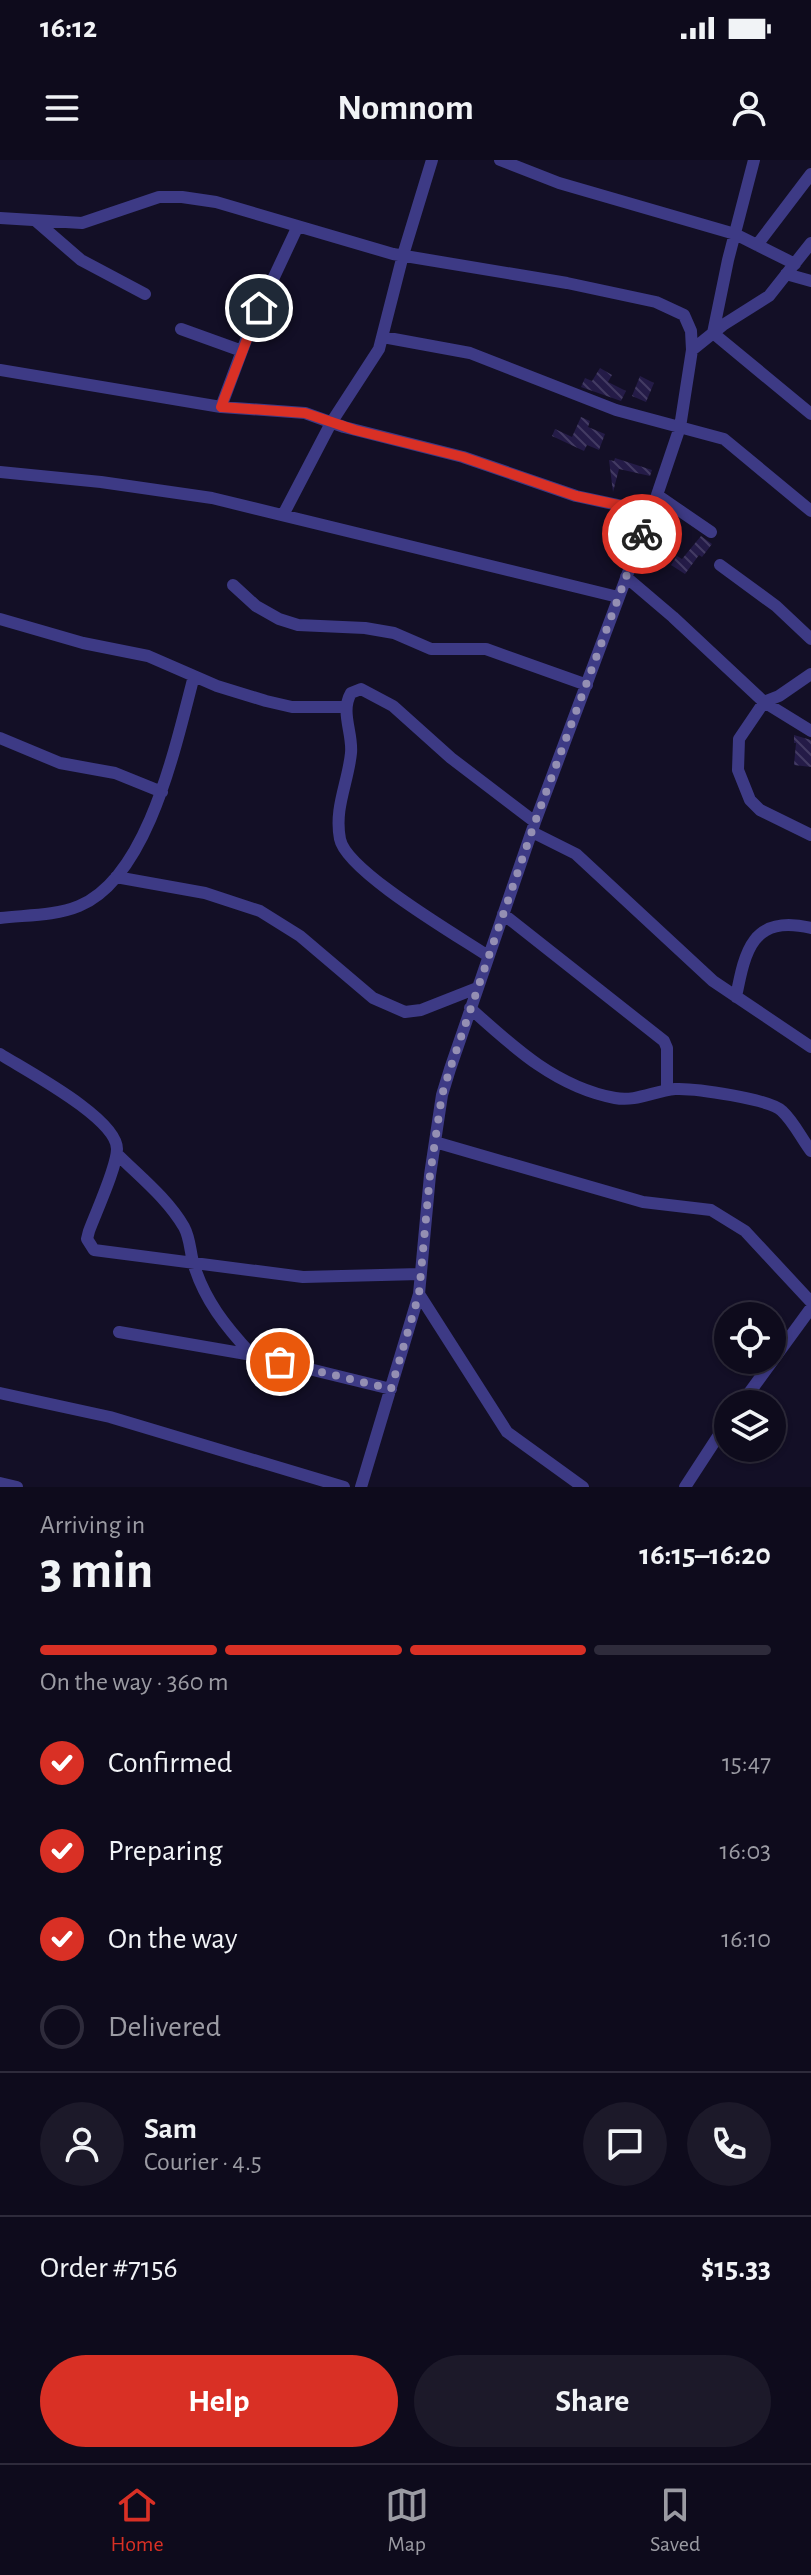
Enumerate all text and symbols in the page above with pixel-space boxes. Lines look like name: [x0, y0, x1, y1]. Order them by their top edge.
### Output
text: 16:12: [40, 13, 97, 43]
icon: menu: [40, 86, 84, 130]
icon: person: [727, 86, 771, 130]
text: Nomnom: [337, 90, 474, 126]
pin: [225, 274, 293, 342]
icon: home: [237, 286, 281, 330]
courier: [602, 494, 682, 574]
icon: bike: [620, 512, 664, 556]
map controls: [714, 1302, 786, 1462]
button: locate: [714, 1302, 786, 1374]
pin: [246, 1328, 314, 1396]
icon: bag: [258, 1340, 302, 1384]
button: layers: [714, 1390, 786, 1462]
text: Arriving in: [40, 1512, 145, 1538]
text: 16:15–16:20: [639, 1540, 771, 1570]
text: 3 min: [40, 1545, 153, 1597]
text: On the way · 360 m: [40, 1669, 228, 1695]
icon: check: [40, 1741, 84, 1785]
text: Confirmed: [108, 1748, 232, 1778]
text: 15:47: [722, 1750, 771, 1776]
icon: check: [40, 1829, 84, 1873]
text: Preparing: [108, 1836, 223, 1866]
text: 16:03: [719, 1838, 771, 1864]
icon: check: [40, 1917, 84, 1961]
text: On the way: [108, 1924, 237, 1954]
text: 16:10: [721, 1926, 771, 1952]
text: Delivered: [108, 2012, 221, 2042]
button: person: [40, 2102, 124, 2186]
button: chat: [583, 2102, 667, 2186]
button: phone: [687, 2102, 771, 2186]
text: Sam: [144, 2114, 197, 2144]
text: Courier · 4.5: [144, 2149, 262, 2175]
text: Order #7156: [40, 2253, 178, 2283]
text: $15.33: [701, 2253, 771, 2283]
button: Help: [40, 2355, 398, 2447]
button: Share: [414, 2355, 771, 2447]
tab: Home: [111, 2483, 164, 2557]
tab: Map: [385, 2483, 429, 2557]
tab: Saved: [650, 2483, 700, 2557]

